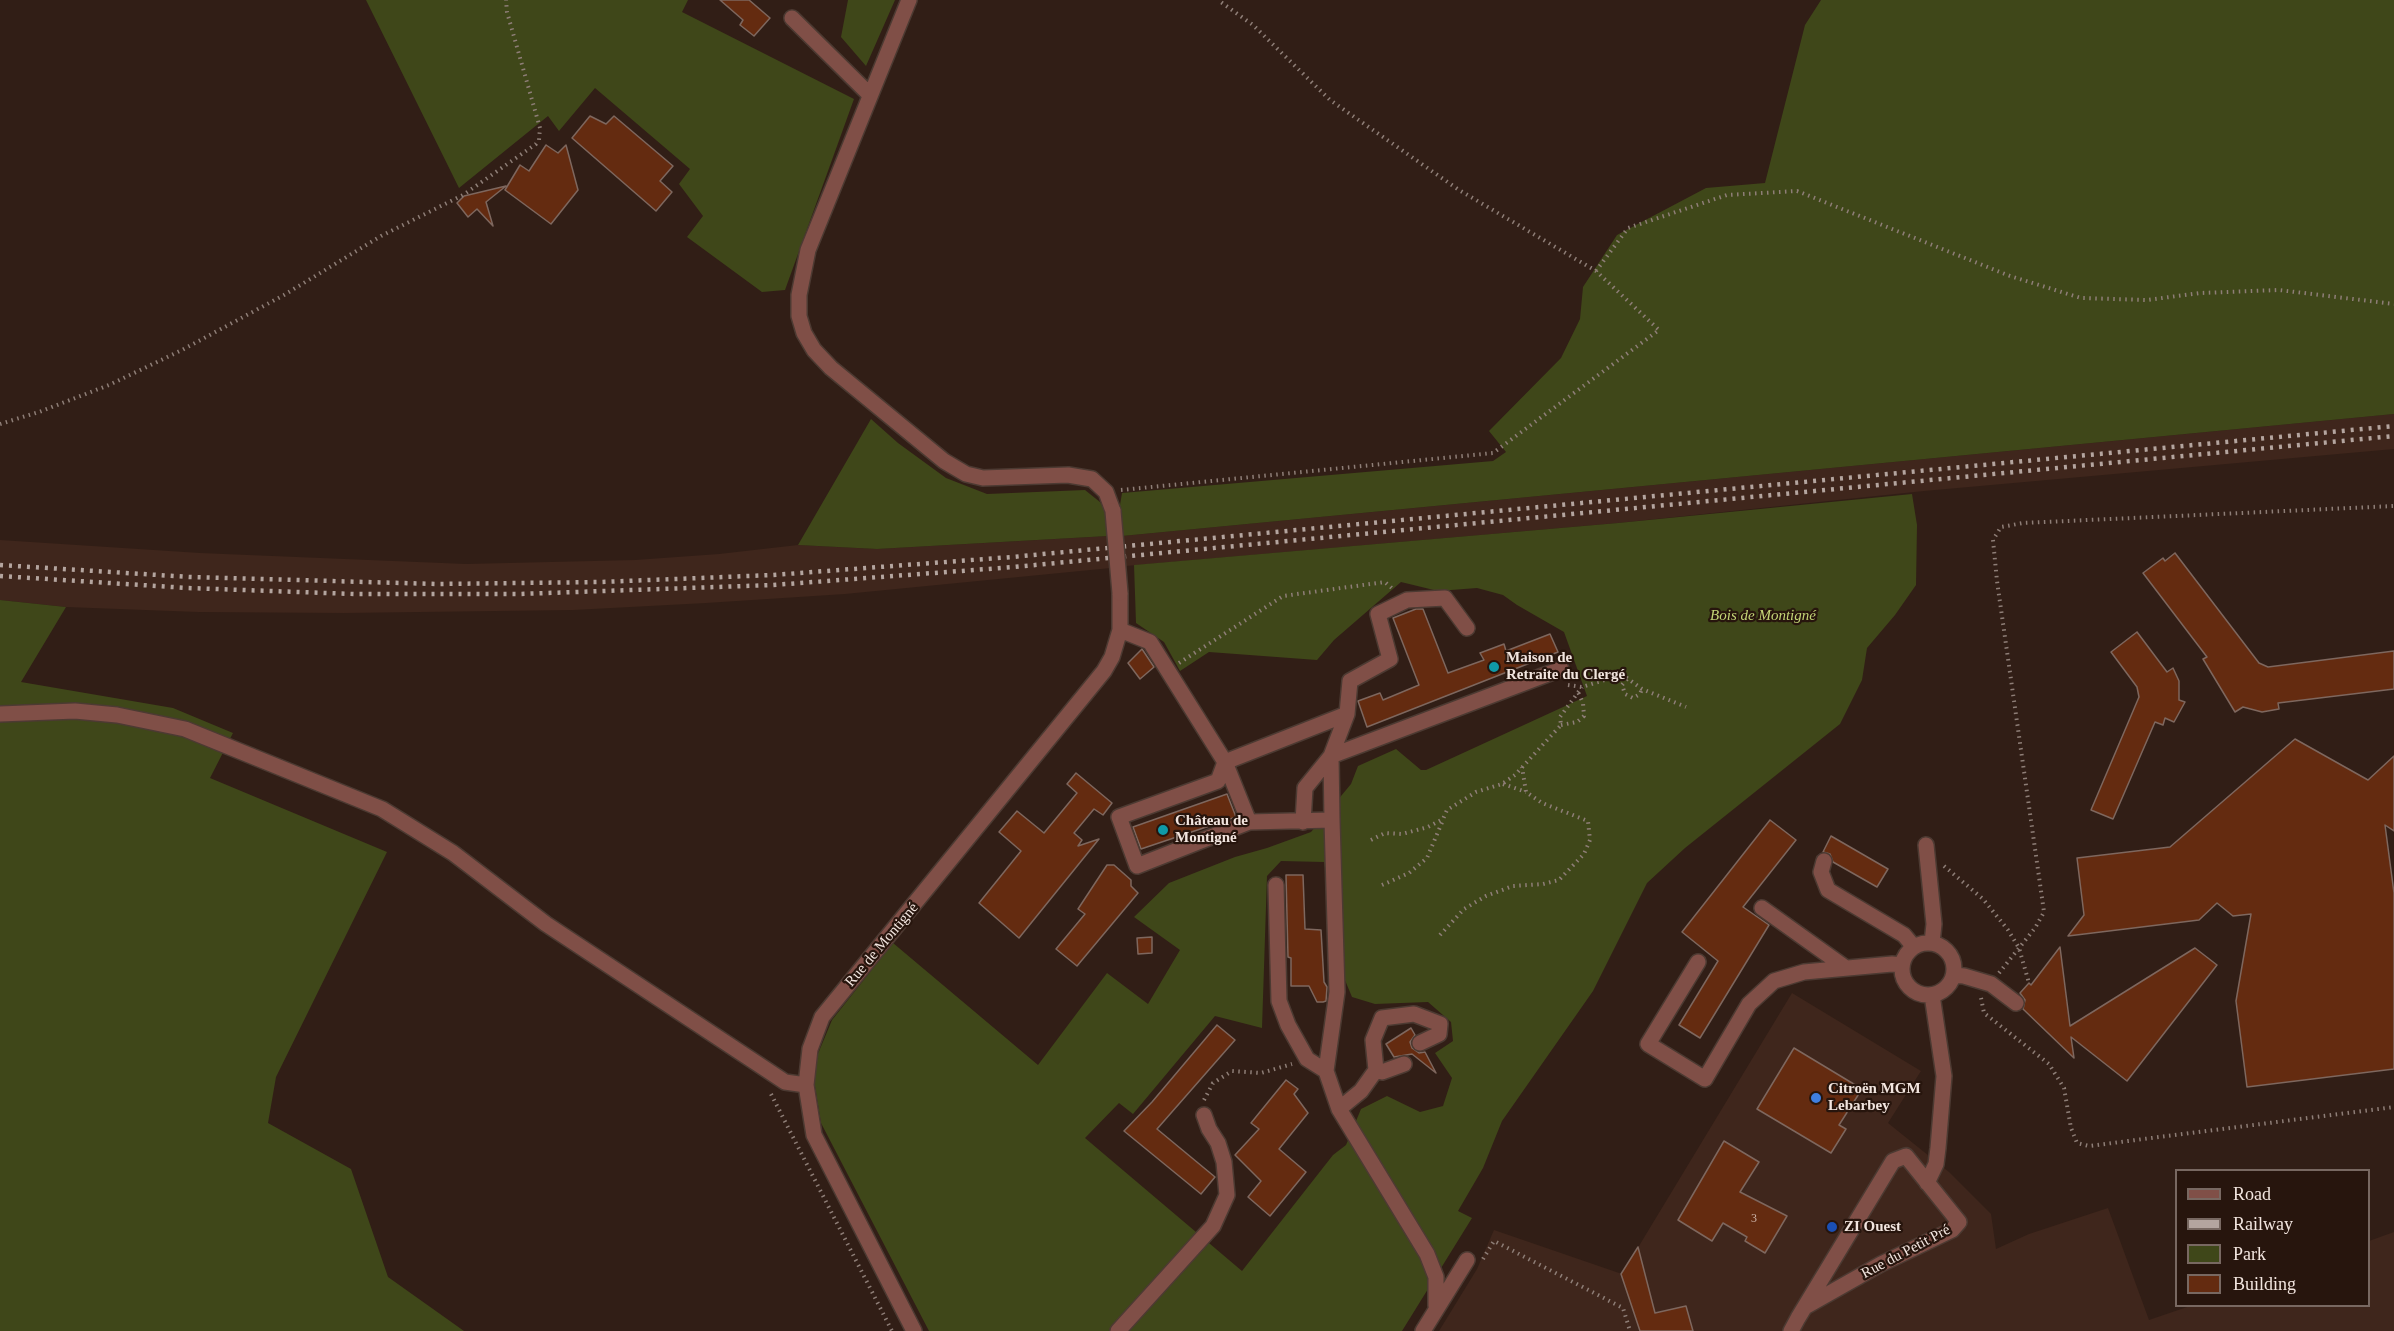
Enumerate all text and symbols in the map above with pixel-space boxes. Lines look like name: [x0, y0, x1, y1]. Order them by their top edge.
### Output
park label: Bois de Montigné: [1710, 607, 1816, 625]
place label: Maison de Retraite du Clergé: [1506, 649, 1625, 684]
marker: Maison de Retraite du Clergé: [1487, 660, 1501, 674]
place label: Château de Montigné: [1175, 812, 1248, 847]
marker: Château de Montigné: [1156, 823, 1170, 837]
street label: Rue de Montigné: [842, 899, 922, 991]
place label: Citroën MGM Lebarbey: [1828, 1080, 1921, 1115]
marker: Citroën MGM Lebarbey: [1809, 1091, 1823, 1105]
legend: [2175, 1169, 2370, 1307]
text: Road: [2233, 1184, 2271, 1204]
house number: 3: [1751, 1212, 1757, 1226]
text: Railway: [2233, 1214, 2293, 1234]
place label: ZI Ouest: [1844, 1218, 1901, 1236]
marker: ZI Ouest: [1825, 1220, 1839, 1234]
street label: Rue du Petit Pré: [1859, 1221, 1953, 1283]
text: Park: [2233, 1244, 2266, 1264]
text: Building: [2233, 1274, 2296, 1294]

